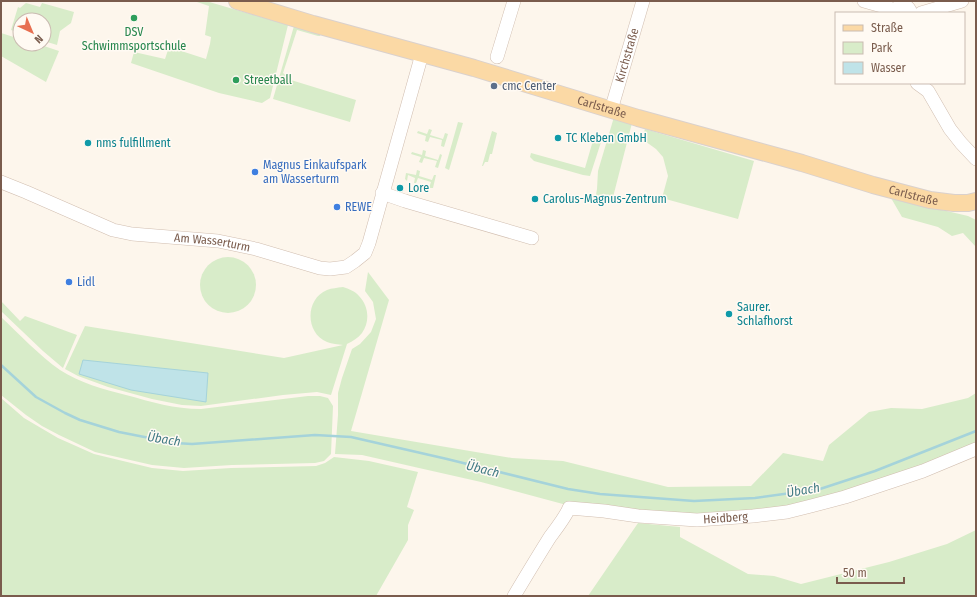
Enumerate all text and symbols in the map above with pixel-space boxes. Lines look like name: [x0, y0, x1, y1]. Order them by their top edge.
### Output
north arrow: [12, 12, 52, 52]
legend: [835, 12, 965, 84]
marker: DSV Schwimmsportschule: [129, 13, 139, 23]
text: Straße: [871, 21, 903, 35]
place label: DSV Schwimmsportschule: [82, 25, 186, 53]
street label: Kirchstraße: [612, 26, 642, 84]
text: N: [32, 32, 45, 46]
text: Park: [871, 41, 893, 55]
text: Wasser: [871, 61, 906, 75]
place label: Streetball: [244, 73, 292, 87]
marker: Streetball: [231, 75, 241, 85]
place label: cmc Center: [502, 79, 557, 93]
marker: cmc Center: [489, 81, 499, 91]
street label: Carlstraße: [576, 93, 628, 121]
place label: TC Kleben GmbH: [566, 131, 647, 145]
marker: TC Kleben GmbH: [553, 133, 563, 143]
place label: nms fulfillment: [96, 136, 171, 150]
marker: nms fulfillment: [83, 138, 93, 148]
place label: Magnus Einkaufspark am Wasserturm: [263, 158, 367, 186]
marker: Magnus Einkaufspark am Wasserturm: [250, 167, 260, 177]
place label: Lore: [408, 181, 429, 195]
street label: Carlstraße: [887, 182, 939, 208]
marker: Lore: [395, 183, 405, 193]
place label: Carolus-Magnus-Zentrum: [543, 192, 667, 206]
marker: Carolus-Magnus-Zentrum: [530, 194, 540, 204]
place label: REWE: [345, 200, 372, 214]
marker: REWE: [332, 202, 342, 212]
street label: Am Wasserturm: [174, 230, 252, 255]
place label: Lidl: [77, 275, 95, 289]
marker: Lidl: [64, 277, 74, 287]
place label: Saurer. Schlafhorst: [737, 300, 793, 328]
marker: Saurer. Schlafhorst: [724, 309, 734, 319]
water label: Übach: [146, 428, 182, 449]
water label: Übach: [465, 457, 501, 480]
water label: Übach: [785, 479, 821, 500]
street label: Heidberg: [703, 509, 749, 527]
scale bar: [837, 559, 904, 585]
text: 50 m: [843, 566, 867, 580]

